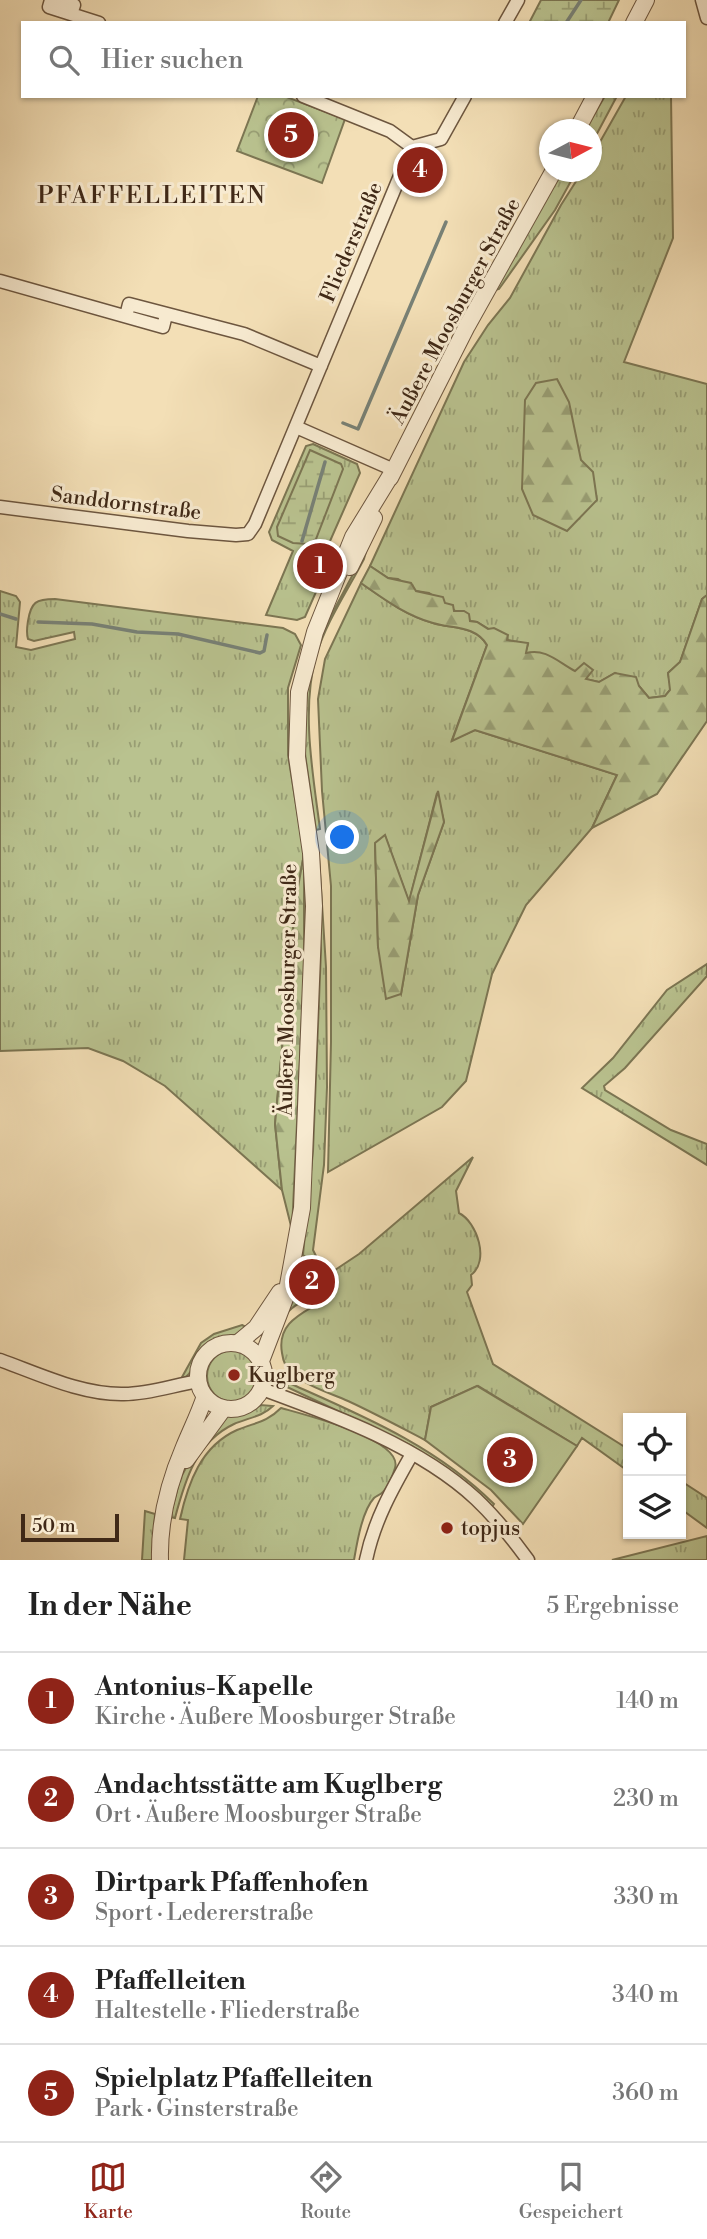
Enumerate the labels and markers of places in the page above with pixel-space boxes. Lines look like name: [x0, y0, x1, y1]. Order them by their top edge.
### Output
pin: 5: [268, 109, 314, 161]
pin: 4: [397, 144, 443, 196]
pin: 1: [297, 540, 343, 592]
pin: 2: [289, 1256, 335, 1308]
place label: Kuglberg: [248, 1363, 335, 1389]
marker: Kuglberg: [226, 1367, 242, 1383]
pin: 3: [487, 1434, 533, 1486]
place label: topjus: [461, 1516, 520, 1542]
marker: topjus: [439, 1520, 455, 1536]

